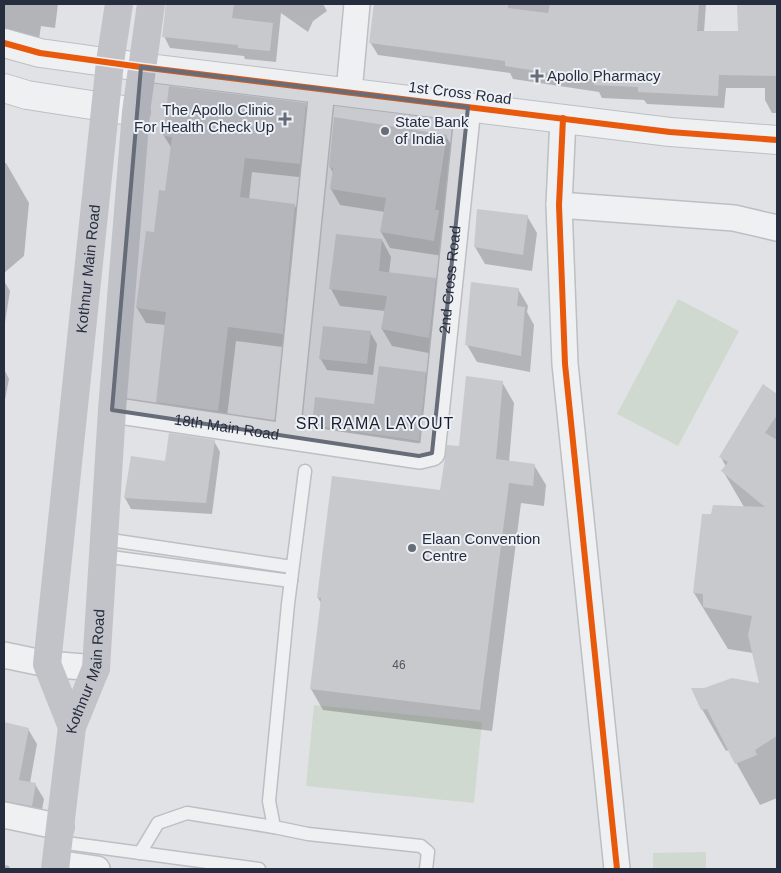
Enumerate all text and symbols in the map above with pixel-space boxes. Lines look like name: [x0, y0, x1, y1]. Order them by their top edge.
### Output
place label: Apollo Pharmacy: [547, 67, 661, 84]
marker: Apollo Pharmacy: [531, 70, 543, 82]
street label: 1st Cross Road: [408, 78, 512, 107]
place label: The Apollo Clinic For Health Check Up: [134, 101, 274, 135]
marker: The Apollo Clinic For Health Check Up: [278, 112, 292, 126]
place label: State Bank of India: [395, 113, 469, 147]
marker: State Bank of India: [379, 125, 391, 137]
street label: Kothnur Main Road: [73, 204, 103, 334]
street label: 2nd Cross Road: [435, 225, 464, 334]
street label: 18th Main Road: [173, 410, 280, 443]
district label: SRI RAMA LAYOUT: [296, 415, 454, 432]
place label: Elaan Convention Centre: [422, 530, 540, 564]
marker: Elaan Convention Centre: [406, 542, 418, 554]
street label: Kothnur Main Road: [62, 609, 108, 735]
house number: 46: [392, 658, 406, 672]

